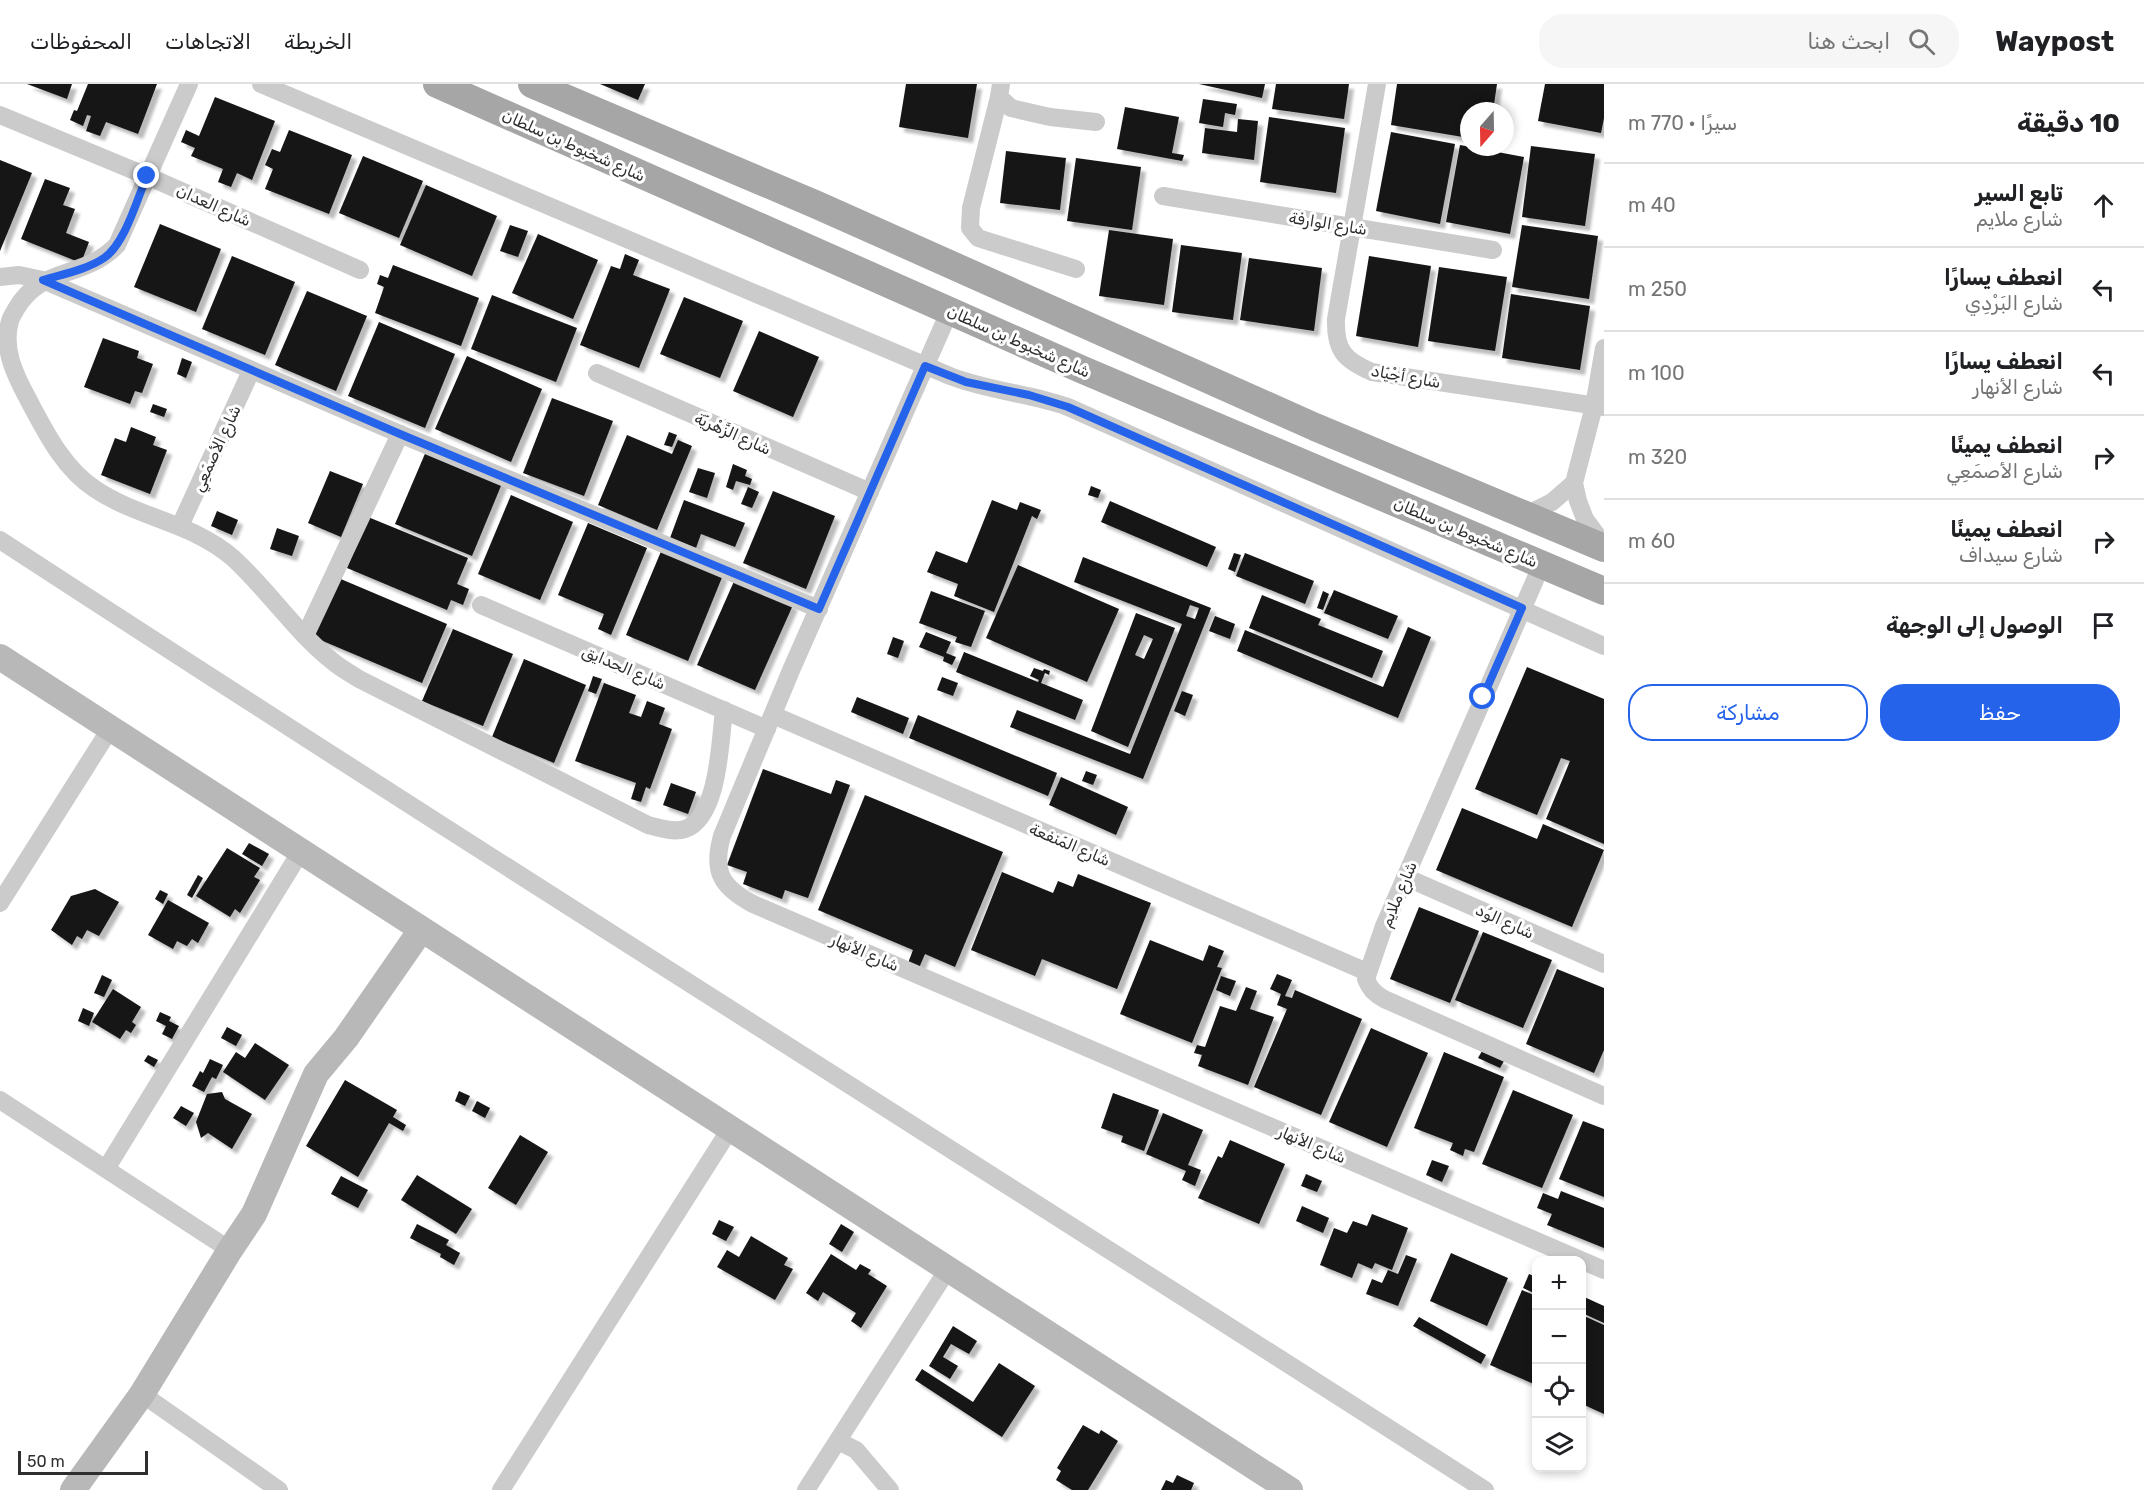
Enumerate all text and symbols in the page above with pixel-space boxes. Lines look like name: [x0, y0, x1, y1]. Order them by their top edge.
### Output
search box: [1539, 14, 1959, 68]
icon: search: [1905, 25, 1938, 58]
text: Waypost: [1995, 25, 2114, 58]
text: ابحث هنا: [1807, 28, 1890, 55]
text: المحفوظات: [30, 29, 132, 54]
text: الاتجاهات: [165, 29, 251, 54]
text: الخريطة: [284, 29, 352, 54]
north arrow: [1460, 102, 1514, 156]
street label: شارع شخبوط بن سلطان: [499, 105, 648, 187]
text: 10 دقيقة: [2017, 108, 2120, 139]
text: سيرًا · 770 m: [1628, 111, 1737, 135]
route end: [133, 162, 159, 188]
text: تابع السير: [1975, 180, 2063, 207]
street label: شارع العدان: [173, 181, 254, 232]
icon: ahead: [2087, 189, 2120, 222]
text: 40 m: [1628, 193, 1676, 217]
text: شارع ملايم: [1976, 207, 2063, 231]
street label: شارع الوارفة: [1287, 208, 1368, 241]
text: انعطف يسارًا: [1944, 264, 2063, 291]
icon: left: [2087, 273, 2120, 306]
text: 250 m: [1628, 277, 1687, 301]
text: شارع البَرْدِي: [1965, 291, 2063, 315]
street label: شارع شخبوط بن سلطان: [944, 301, 1093, 383]
text: انعطف يسارًا: [1944, 348, 2063, 375]
icon: left: [2087, 357, 2120, 390]
street label: شارع أجْيَاد: [1369, 361, 1442, 394]
text: 100 m: [1628, 361, 1685, 385]
text: شارع الأنهار: [1973, 375, 2063, 399]
street label: شارع الأصمَعِي: [188, 402, 248, 496]
street label: شارع الزَّهْريّة: [691, 408, 774, 461]
text: انعطف يمينًا: [1950, 432, 2063, 459]
icon: right: [2087, 441, 2120, 474]
text: 320 m: [1628, 445, 1687, 469]
text: شارع الأصمَعِي: [1946, 459, 2063, 483]
street label: شارع شخبوط بن سلطان: [1390, 494, 1541, 573]
text: انعطف يمينًا: [1950, 516, 2063, 543]
icon: right: [2087, 525, 2120, 558]
text: 60 m: [1628, 529, 1675, 553]
text: شارع سيداف: [1959, 543, 2063, 567]
icon: arrive: [2087, 609, 2120, 642]
text: الوصول إلى الوجهة: [1886, 612, 2063, 639]
street label: شارع الحدايق: [578, 641, 668, 695]
route start: [1469, 683, 1495, 709]
button: مشاركة: [1628, 684, 1868, 741]
button: حفظ: [1880, 684, 2120, 741]
street label: شارع المَنفعة: [1026, 819, 1113, 872]
street label: شارع ملايم: [1376, 858, 1423, 931]
street label: شارع الوُد: [1472, 900, 1537, 945]
street label: شارع الأنهار: [826, 929, 902, 977]
street label: شارع الأنهار: [1273, 1121, 1349, 1169]
map controls: [1532, 1256, 1586, 1472]
button: +: [1532, 1256, 1586, 1310]
button: −: [1532, 1310, 1586, 1364]
button: locate: [1532, 1364, 1586, 1418]
button: layers: [1532, 1418, 1586, 1472]
scale bar: [18, 1448, 148, 1476]
text: 50 m: [27, 1452, 65, 1471]

